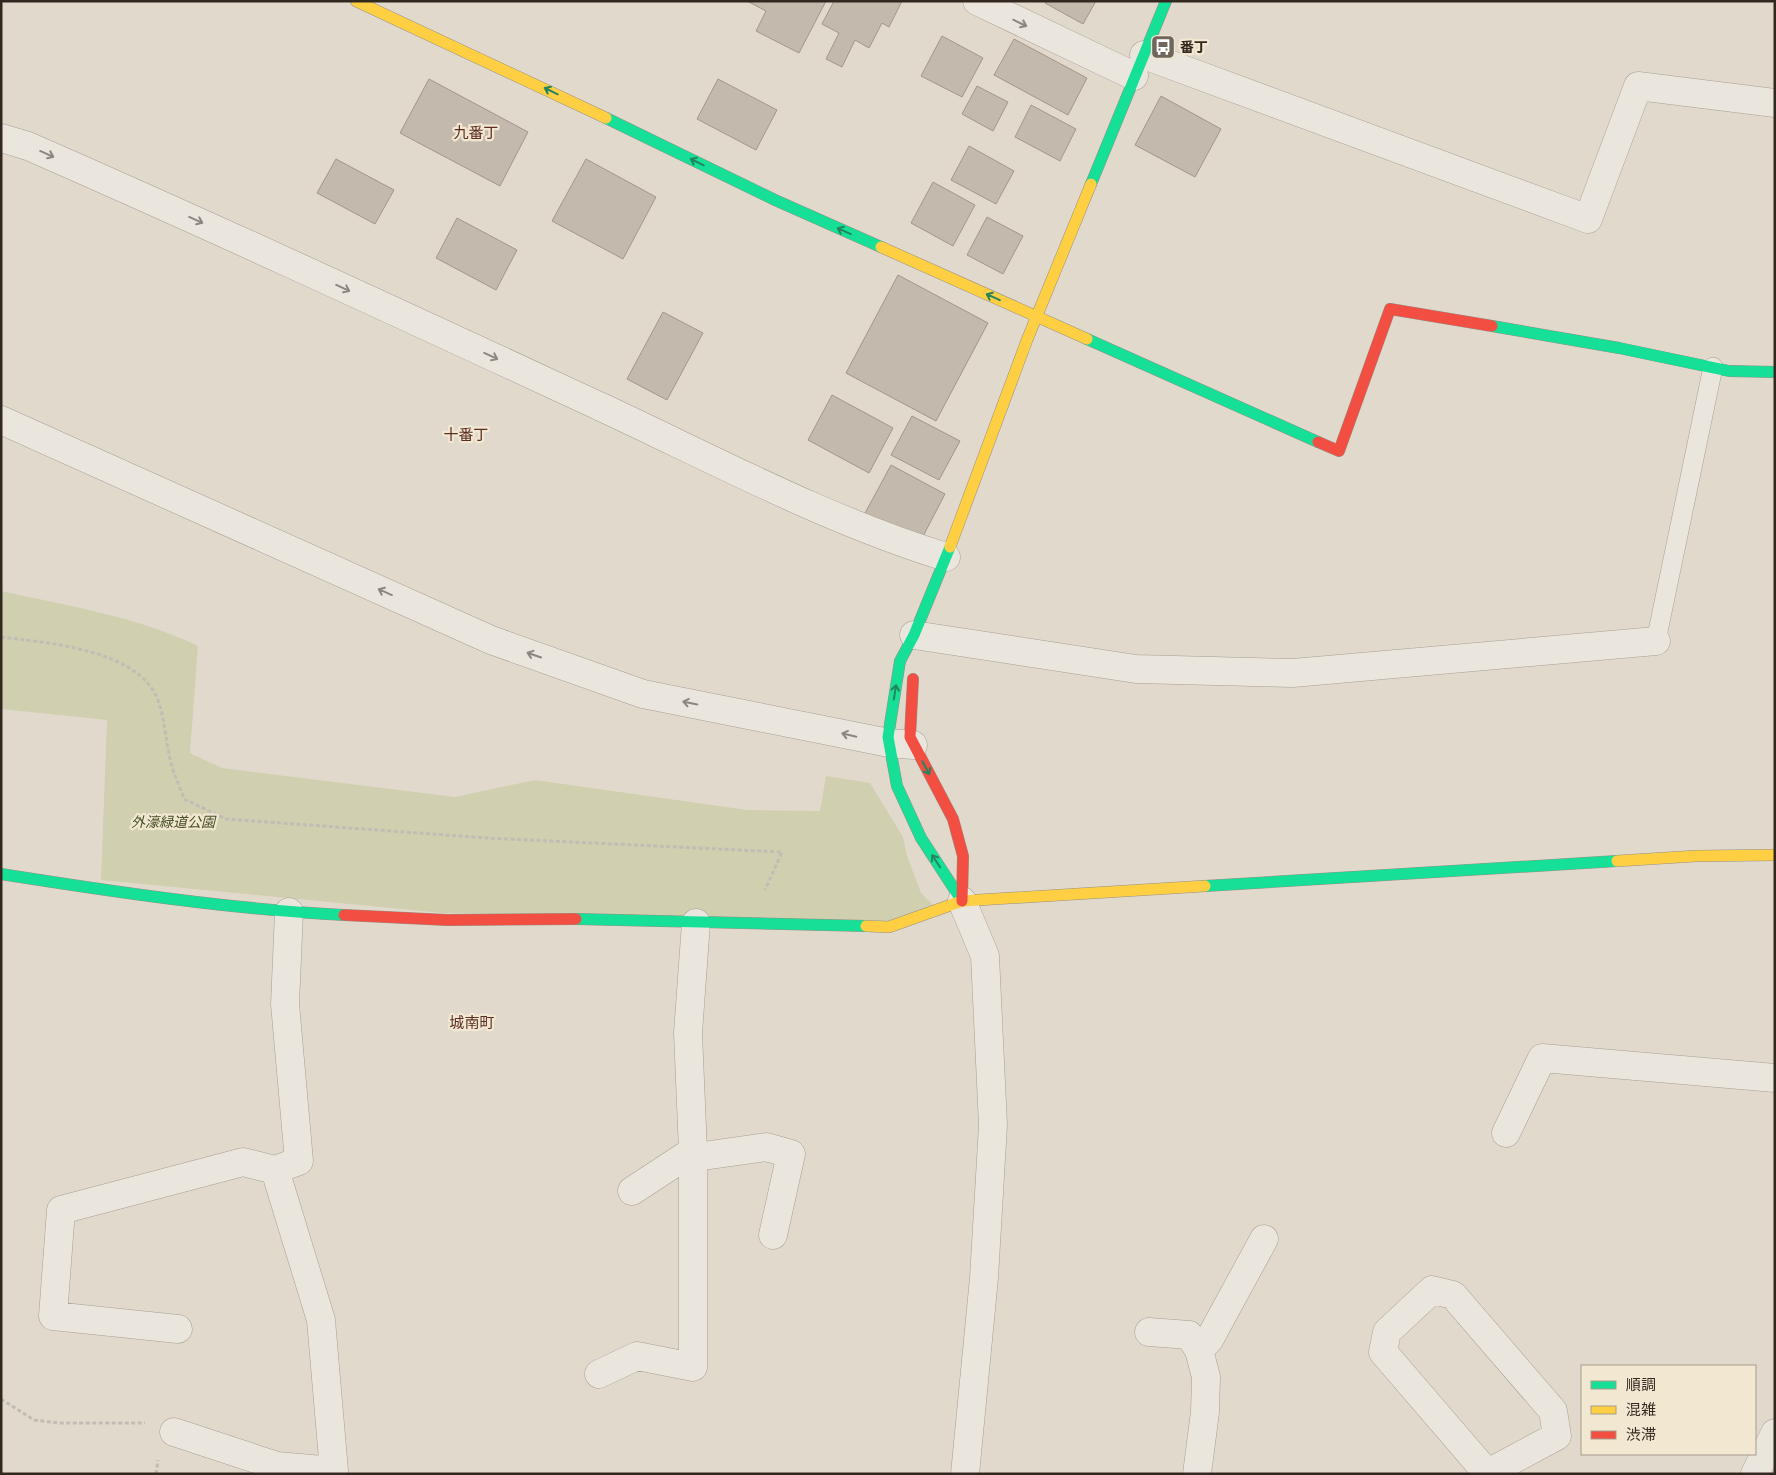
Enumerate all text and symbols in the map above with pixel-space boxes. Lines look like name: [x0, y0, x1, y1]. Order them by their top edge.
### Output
one-way arrow: [1013, 18, 1028, 28]
bus stop icon: 番丁: [1150, 34, 1176, 60]
place label: 番丁: [1180, 38, 1208, 56]
one-way arrow: [544, 86, 559, 95]
district label: 九番丁: [453, 123, 499, 142]
one-way arrow: [39, 149, 54, 159]
one-way arrow: [690, 157, 705, 166]
one-way arrow: [188, 215, 203, 225]
one-way arrow: [837, 225, 852, 235]
one-way arrow: [335, 283, 350, 293]
one-way arrow: [986, 292, 1001, 302]
one-way arrow: [483, 352, 498, 361]
district label: 十番丁: [443, 425, 489, 444]
one-way arrow: [378, 587, 393, 597]
one-way arrow: [527, 650, 543, 659]
one-way arrow: [891, 684, 901, 700]
one-way arrow: [682, 697, 698, 707]
one-way arrow: [841, 730, 857, 739]
one-way arrow: [921, 760, 931, 775]
park label: 外濠緑道公園: [131, 813, 217, 831]
one-way arrow: [930, 854, 940, 868]
district label: 城南町: [449, 1013, 495, 1032]
legend: [1581, 1365, 1756, 1455]
text: 順調: [1626, 1375, 1656, 1394]
text: 混雑: [1626, 1400, 1656, 1419]
text: 渋滞: [1626, 1425, 1656, 1444]

